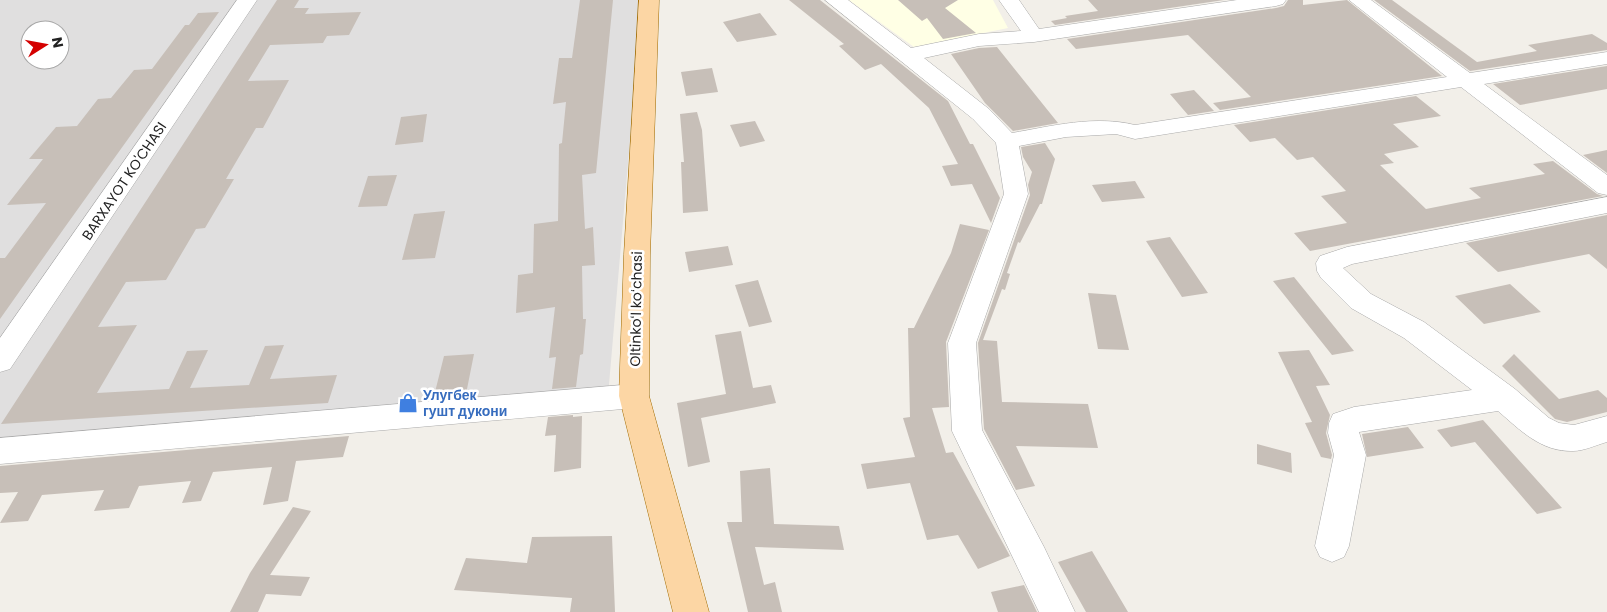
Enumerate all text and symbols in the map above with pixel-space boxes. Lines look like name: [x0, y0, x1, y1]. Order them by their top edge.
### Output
north arrow: [20, 20, 70, 70]
text: N: [47, 35, 69, 50]
street label: BARXAYOT KO'CHASI: [77, 118, 171, 244]
street label: Oltinkoʻl koʻchasi: [625, 251, 647, 367]
place label: Улугбек гушт дукони: [423, 385, 507, 421]
shop icon: Улугбек гушт дукони: [397, 392, 419, 414]

